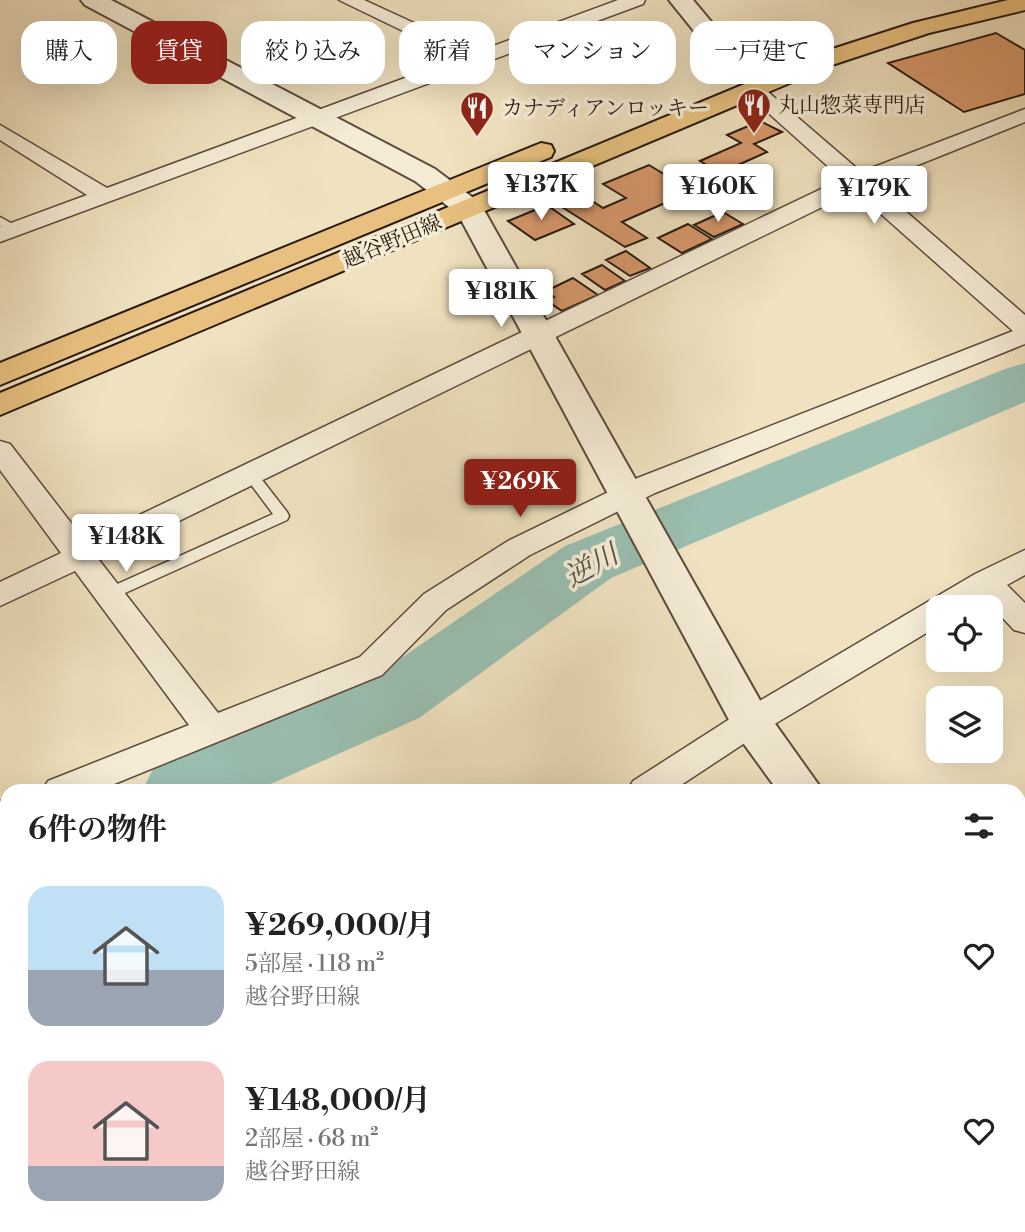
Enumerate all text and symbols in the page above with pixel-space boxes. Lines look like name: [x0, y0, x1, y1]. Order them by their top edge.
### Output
chip: 購入: [21, 21, 117, 84]
chip: 賃貸: [131, 21, 227, 84]
chip: 絞り込み: [241, 21, 385, 84]
chip: 新着: [399, 21, 495, 84]
chip: マンション: [509, 21, 676, 84]
chip: 一戸建て: [690, 21, 834, 84]
restaurant icon: 丸山惣菜専門店: [735, 86, 773, 135]
restaurant icon: カナディアンロッキー: [458, 89, 496, 138]
place label: 丸山惣菜専門店: [778, 93, 925, 119]
place label: カナディアンロッキー: [502, 96, 709, 122]
pin: ¥137K: [492, 162, 590, 222]
pin: ¥160K: [669, 164, 767, 224]
pin: ¥179K: [825, 166, 923, 226]
text: ¥137K: [504, 171, 578, 199]
text: ¥160K: [679, 173, 757, 201]
text: ¥179K: [837, 175, 911, 203]
street label: 越谷野田線: [339, 209, 446, 274]
pin: ¥181K: [452, 270, 550, 329]
text: ¥181K: [465, 278, 537, 306]
pin: ¥269K: [471, 460, 569, 519]
text: ¥269K: [480, 468, 560, 496]
pin: ¥148K: [77, 514, 175, 574]
text: ¥148K: [88, 523, 164, 551]
water label: 逆川: [559, 536, 627, 595]
map controls: [926, 595, 1003, 763]
button: locate: [926, 595, 1003, 672]
button: layers: [926, 686, 1003, 763]
icon: filters: [960, 807, 998, 845]
text: 6件の物件: [28, 811, 167, 849]
text: ¥269,000/月: [245, 907, 435, 945]
icon: home: [84, 914, 168, 998]
icon: heart: [960, 937, 998, 975]
text: 5部屋 · 118 m²: [245, 950, 384, 978]
text: 越谷野田線: [245, 983, 360, 1011]
text: ¥148,000/月: [245, 1082, 431, 1120]
icon: home: [84, 1089, 168, 1173]
icon: heart: [960, 1112, 998, 1150]
text: 2部屋 · 68 m²: [245, 1125, 378, 1153]
text: 越谷野田線: [245, 1158, 360, 1186]

